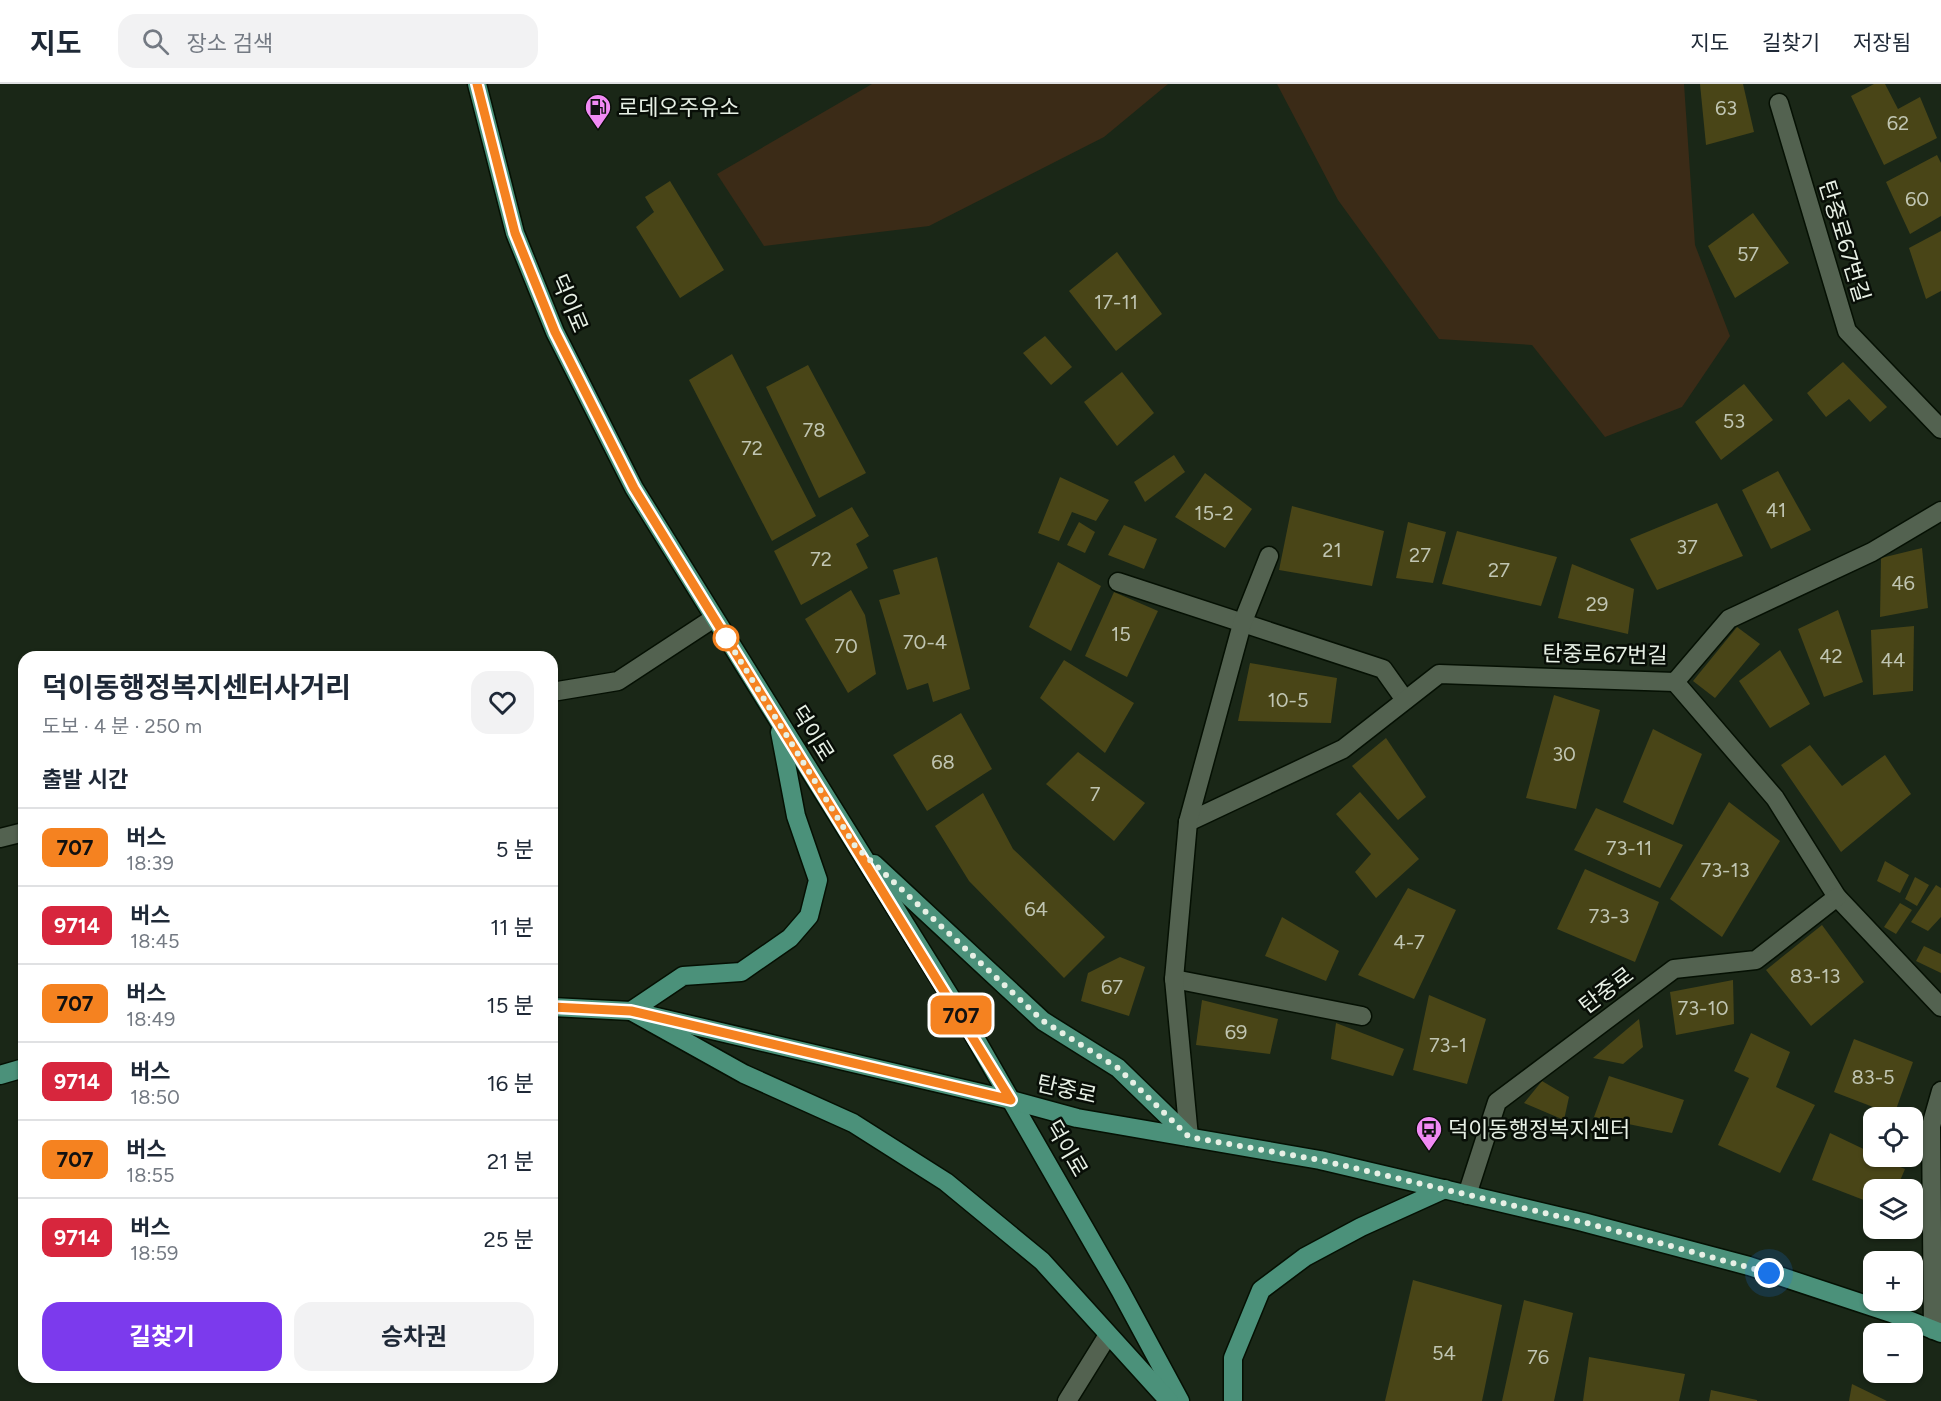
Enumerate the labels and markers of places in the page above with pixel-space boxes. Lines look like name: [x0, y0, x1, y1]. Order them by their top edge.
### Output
fuel station icon: 로데오주유소: [583, 92, 613, 130]
place label: 로데오주유소: [618, 94, 739, 121]
unlabelled marker: [713, 625, 739, 651]
bus stop icon: 덕이동행정복지센터: [1414, 1114, 1444, 1152]
place label: 덕이동행정복지센터: [1448, 1116, 1630, 1143]

